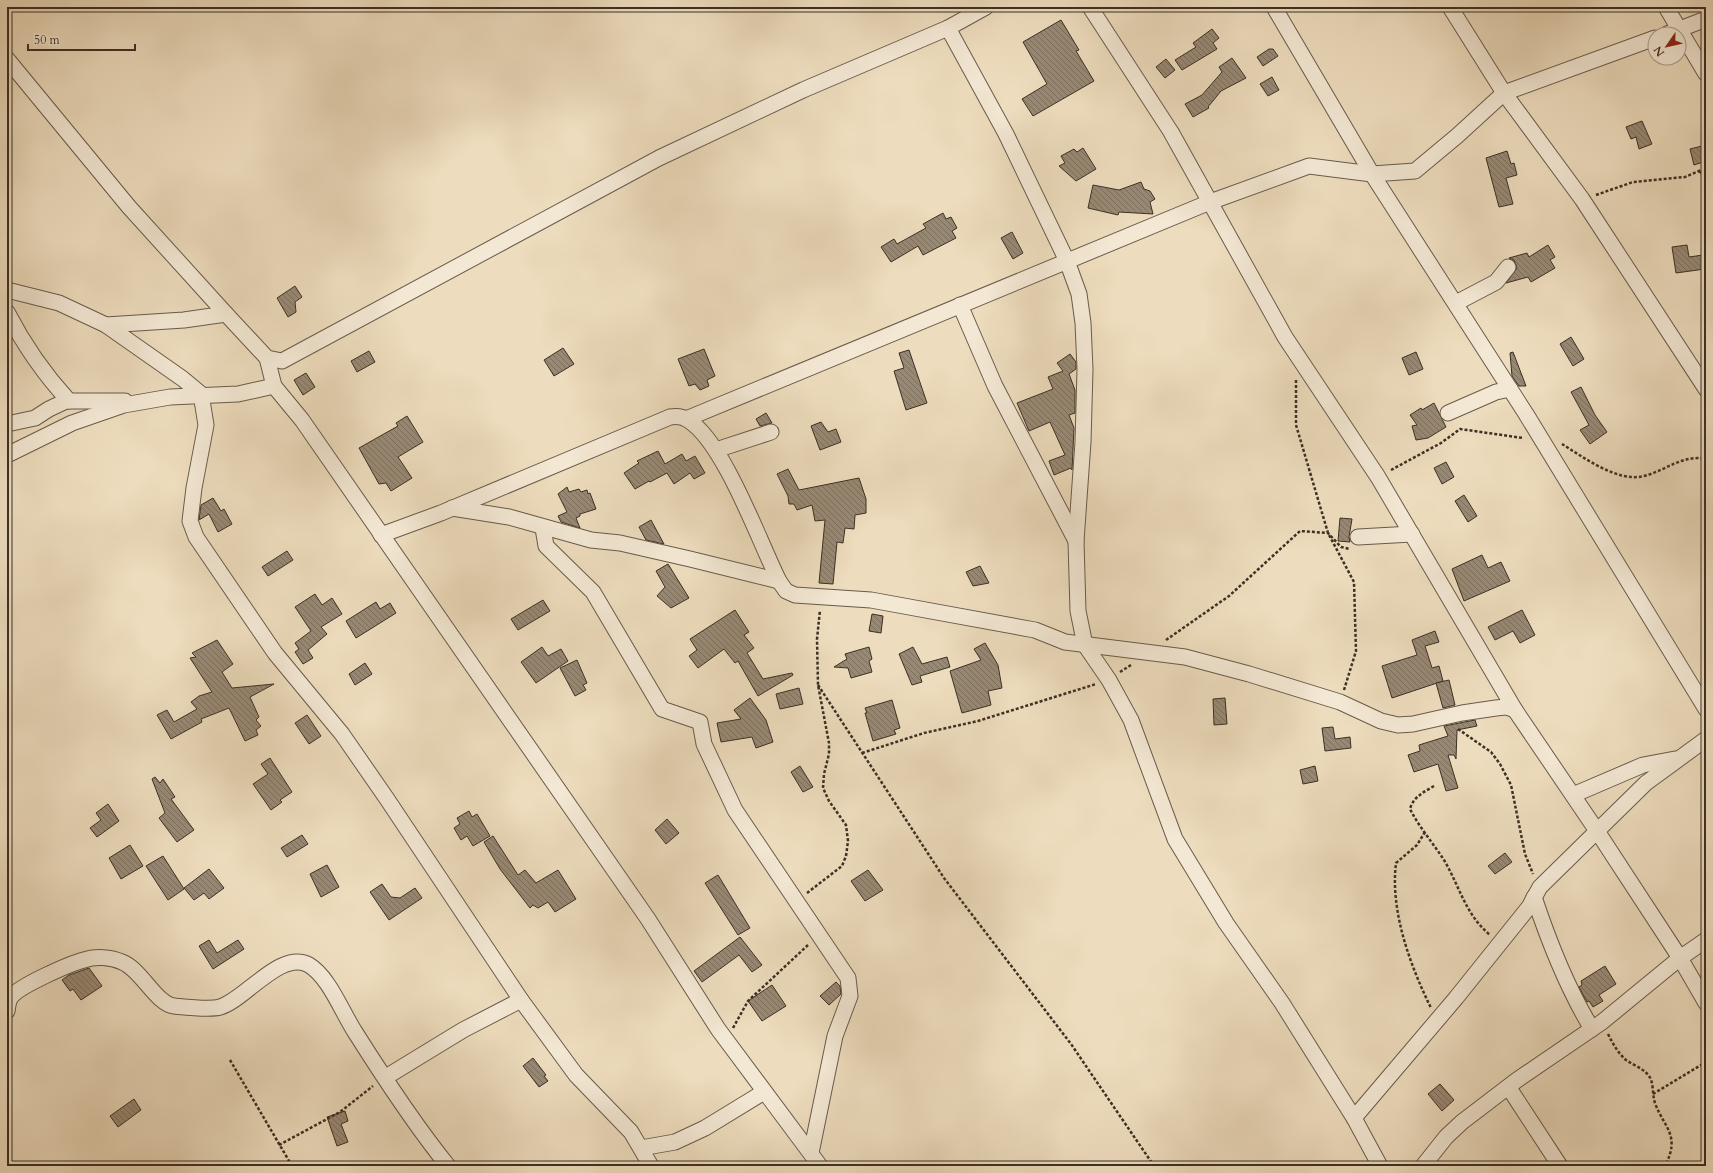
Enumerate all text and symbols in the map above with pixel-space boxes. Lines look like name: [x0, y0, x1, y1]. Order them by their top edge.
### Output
scale bar: [28, 26, 135, 52]
north arrow: [1647, 26, 1687, 66]
text: 50 m: [34, 32, 61, 48]
text: N: [1650, 43, 1668, 59]

